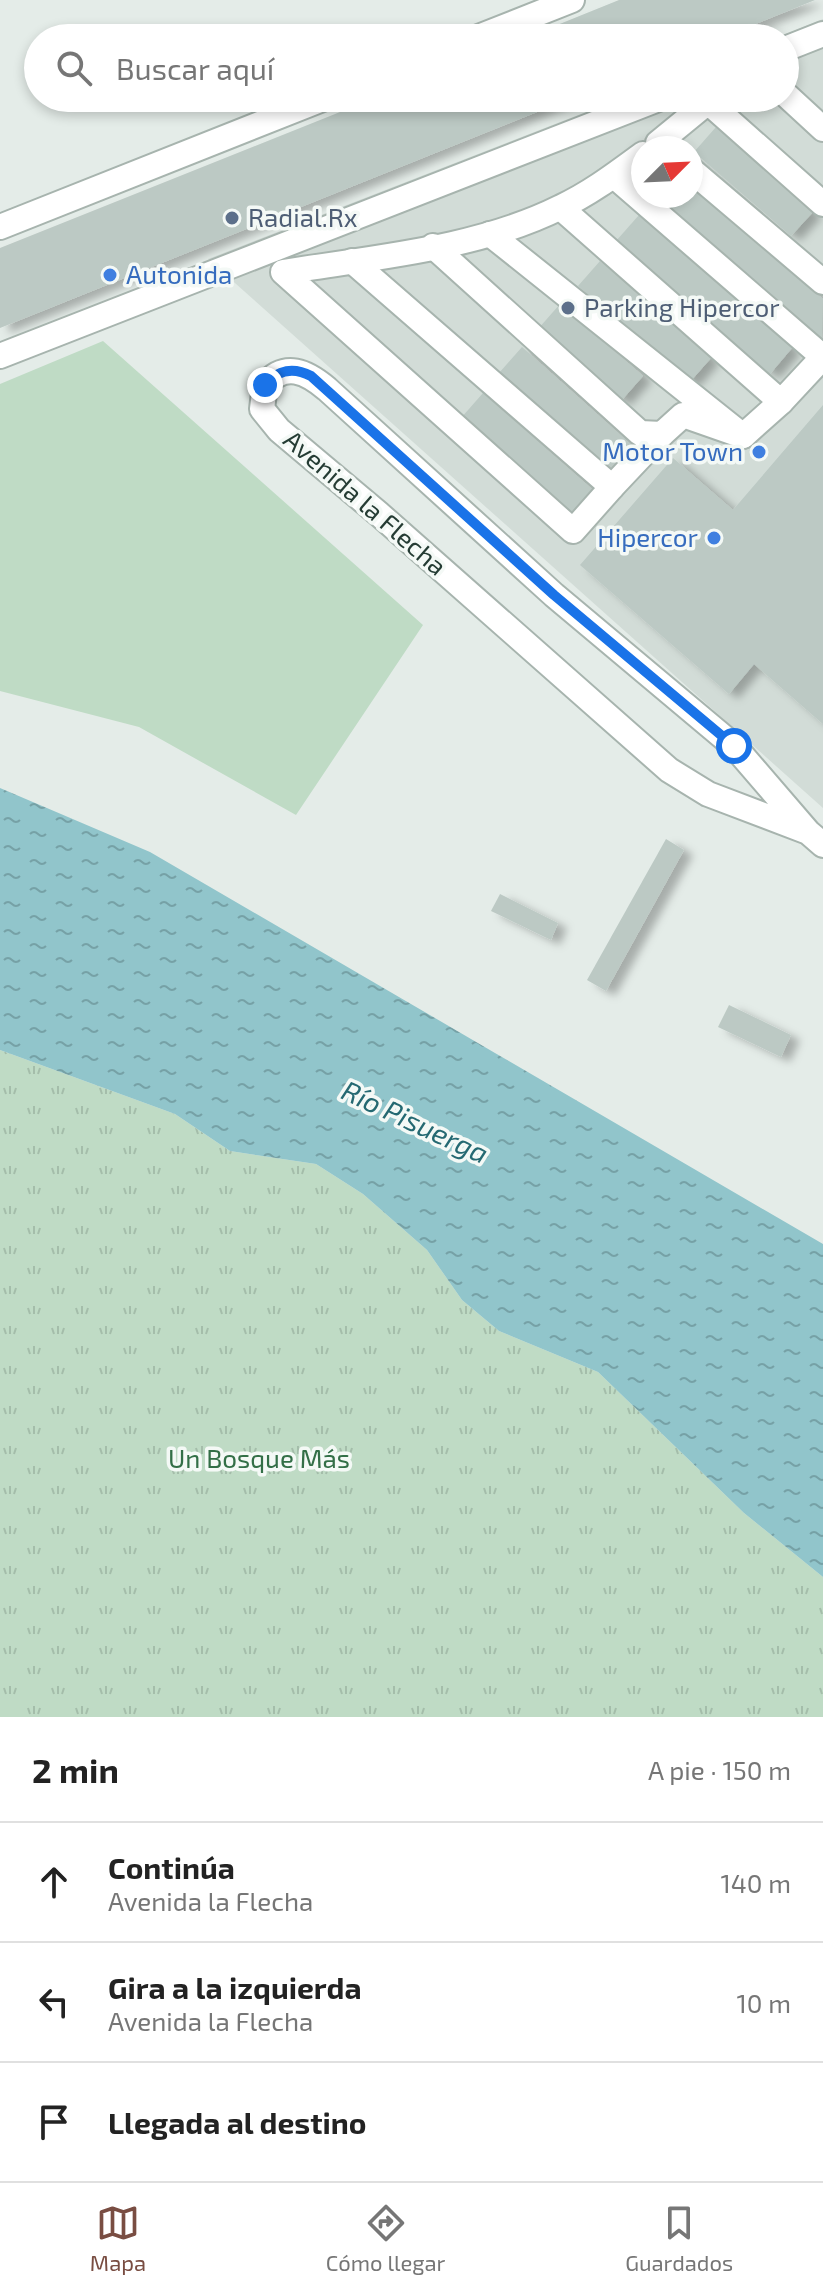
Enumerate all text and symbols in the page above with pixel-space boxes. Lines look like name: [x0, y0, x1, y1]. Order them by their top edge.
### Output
search box: [24, 24, 799, 112]
icon: search: [52, 46, 96, 90]
text: Buscar aquí: [116, 50, 274, 86]
north arrow: [631, 136, 703, 208]
place label: Radial.Rx: [248, 201, 358, 232]
marker: Radial.Rx: [223, 209, 241, 227]
place label: Autonida: [126, 258, 232, 289]
marker: Autonida: [101, 266, 119, 284]
place label: Parking Hipercor: [584, 291, 780, 322]
marker: Parking Hipercor: [559, 299, 577, 317]
route end: [247, 367, 283, 403]
street label: Avenida la Flecha: [278, 423, 454, 581]
place label: Motor Town: [602, 435, 743, 466]
marker: Motor Town: [750, 443, 768, 461]
place label: Hipercor: [597, 521, 698, 552]
marker: Hipercor: [705, 529, 723, 547]
route start: [716, 728, 752, 764]
water label: Río Pisuerga: [337, 1072, 494, 1170]
park label: Un Bosque Más: [168, 1442, 350, 1473]
text: 2 min: [32, 1749, 119, 1790]
text: A pie · 150 m: [648, 1754, 791, 1785]
text: Continúa: [108, 1849, 235, 1885]
icon: ahead: [32, 1860, 76, 1904]
text: 140 m: [720, 1867, 791, 1898]
text: Avenida la Flecha: [108, 1885, 313, 1916]
text: Gira a la izquierda: [108, 1969, 362, 2005]
icon: left: [32, 1980, 76, 2024]
text: 10 m: [736, 1987, 791, 2018]
text: Avenida la Flecha: [108, 2005, 313, 2036]
icon: arrive: [32, 2100, 76, 2144]
text: Llegada al destino: [108, 2104, 367, 2140]
tab: Mapa: [90, 2201, 146, 2275]
tab: Cómo llegar: [326, 2201, 445, 2275]
tab: Guardados: [625, 2201, 733, 2275]

